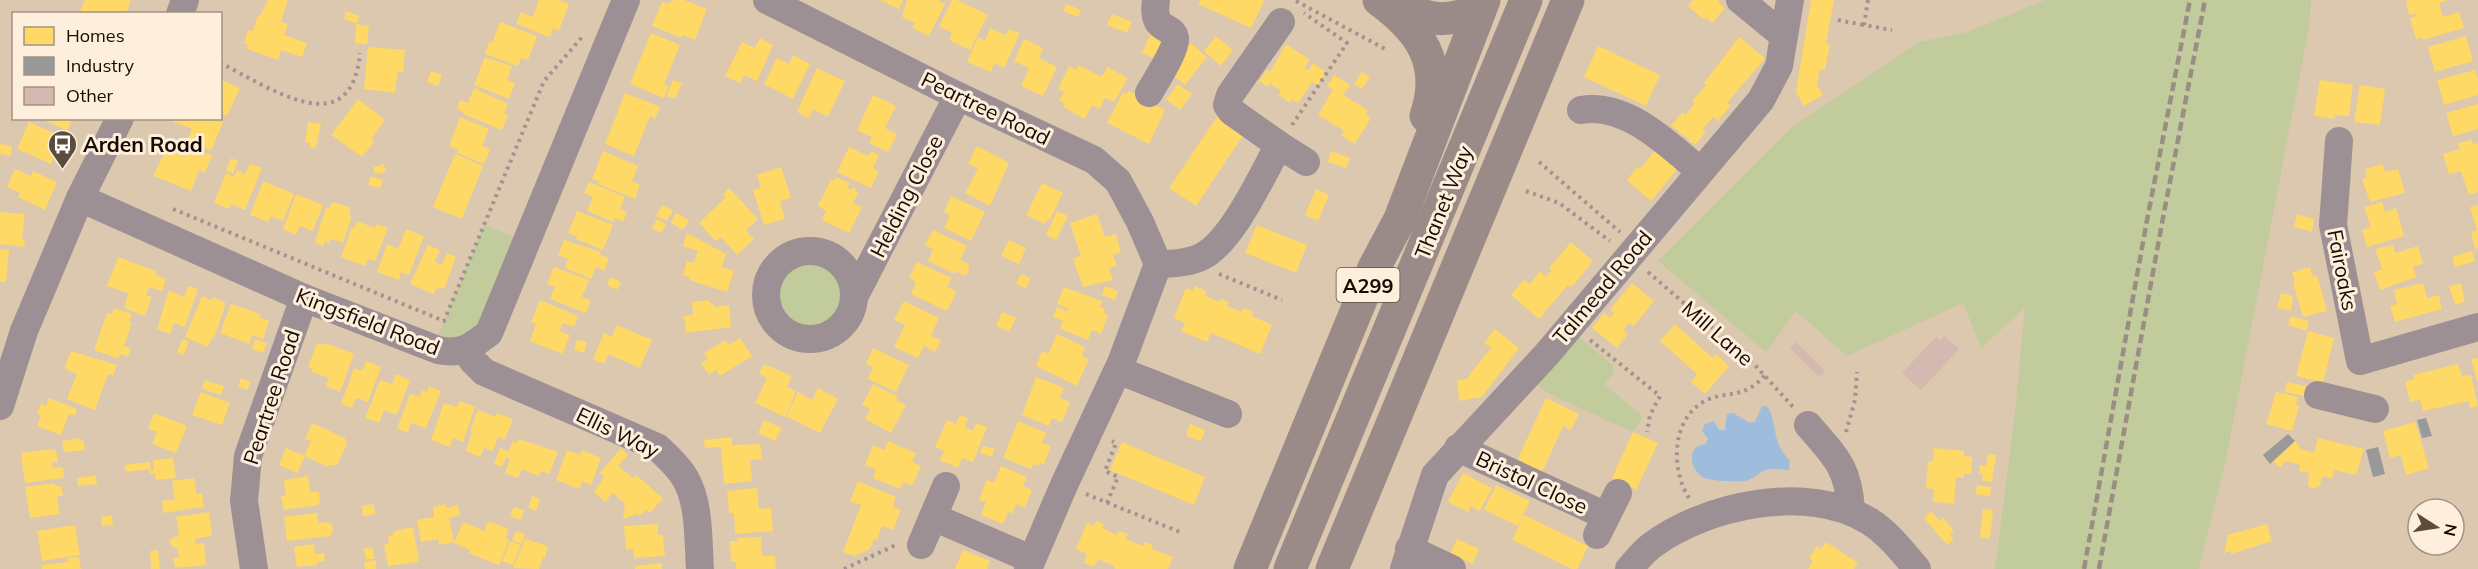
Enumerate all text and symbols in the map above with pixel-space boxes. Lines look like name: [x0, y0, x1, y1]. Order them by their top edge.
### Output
legend: [12, 12, 222, 120]
text: Homes: [66, 24, 125, 47]
text: Industry: [66, 54, 135, 77]
street label: Peartree Road: [917, 66, 1055, 150]
text: Other: [66, 84, 114, 107]
bus stop icon: Arden Road: [46, 128, 78, 170]
place label: Arden Road: [83, 131, 203, 157]
street label: Helding Close: [864, 131, 948, 261]
street label: Thanet Way: [1408, 142, 1478, 262]
street label: Talmead Road: [1547, 225, 1657, 349]
street label: Fairoaks: [2322, 227, 2364, 313]
road number: A299: [1336, 268, 1400, 302]
street label: Kingsfield Road: [293, 282, 443, 360]
street label: Mill Lane: [1677, 295, 1759, 371]
street label: Peartree Road: [237, 326, 305, 468]
street label: Ellis Way: [572, 401, 664, 463]
street label: Bristol Close: [1472, 445, 1592, 519]
north arrow: [2406, 497, 2466, 557]
text: N: [2440, 522, 2462, 538]

